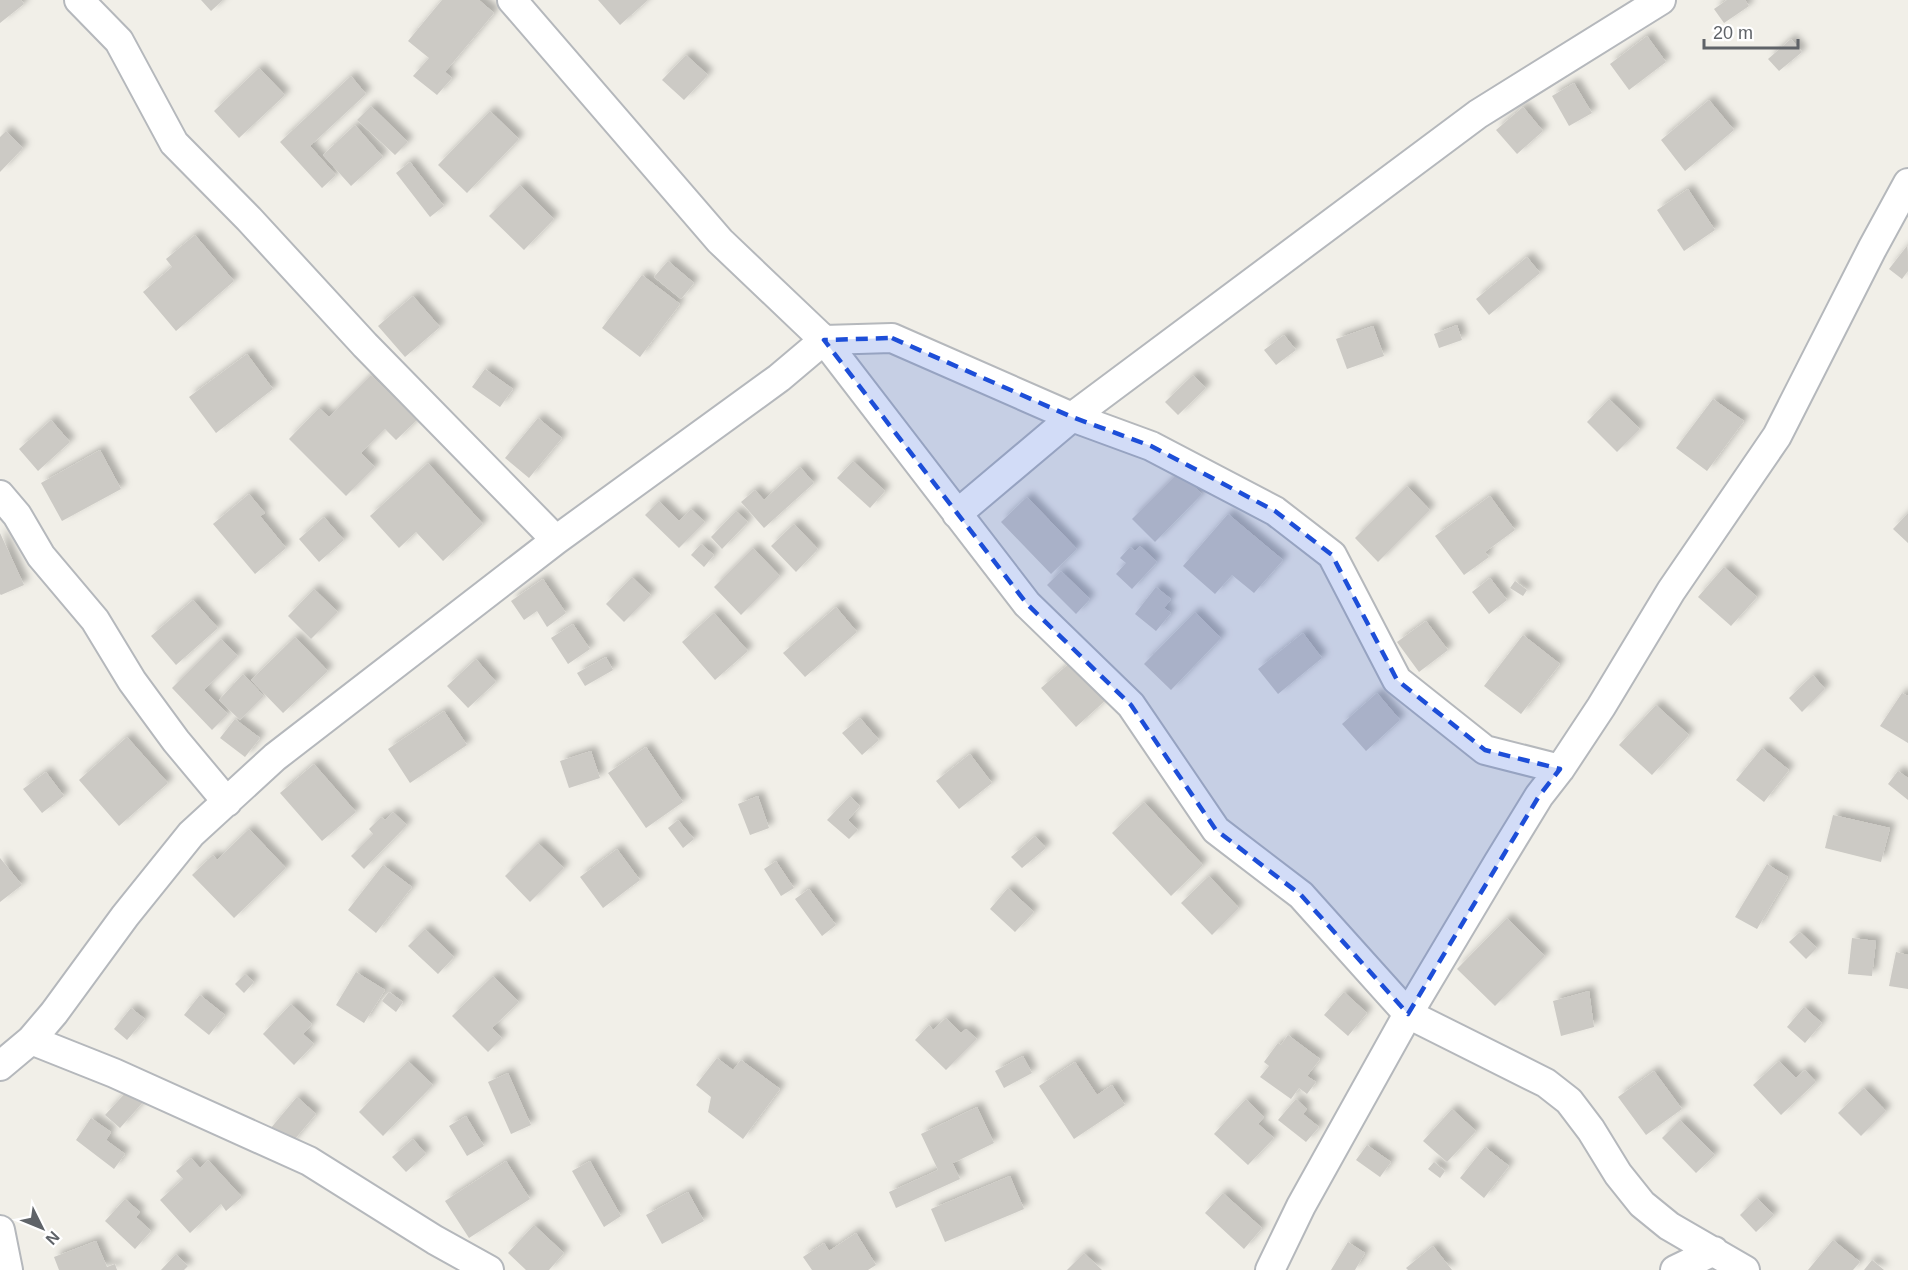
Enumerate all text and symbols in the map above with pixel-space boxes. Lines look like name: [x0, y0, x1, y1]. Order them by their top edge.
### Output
scale bar: [1704, 12, 1798, 50]
text: 20 m: [1713, 23, 1753, 43]
north arrow: [12, 1198, 72, 1258]
text: N: [42, 1228, 63, 1248]

